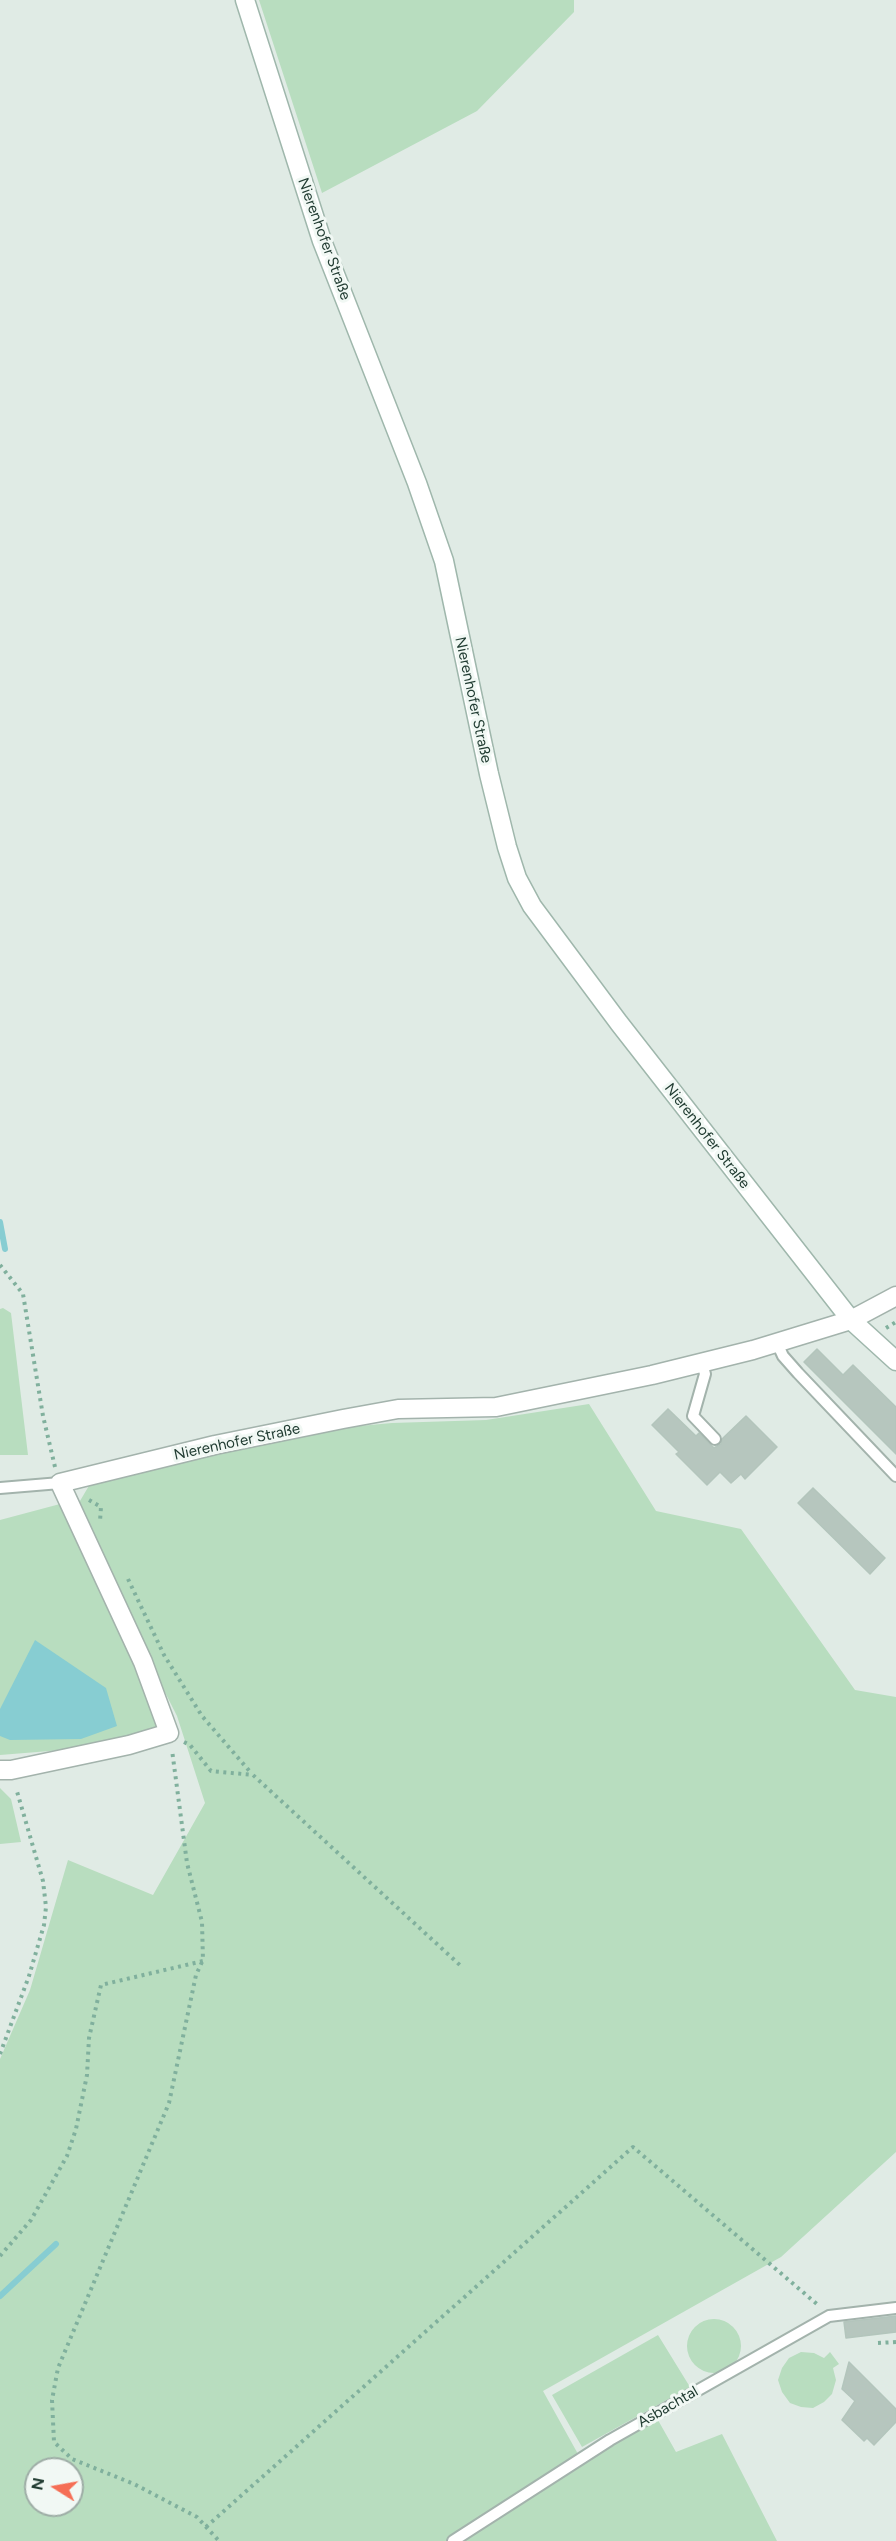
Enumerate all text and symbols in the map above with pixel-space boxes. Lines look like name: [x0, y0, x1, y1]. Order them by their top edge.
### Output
street label: Nierenhofer Straße: [294, 175, 354, 303]
street label: Nierenhofer Straße: [451, 635, 495, 765]
street label: Nierenhofer Straße: [660, 1080, 754, 1192]
street label: Nierenhofer Straße: [172, 1420, 302, 1464]
street label: Asbachtal: [635, 2383, 701, 2431]
north arrow: [24, 2457, 84, 2517]
text: N: [27, 2476, 48, 2492]

